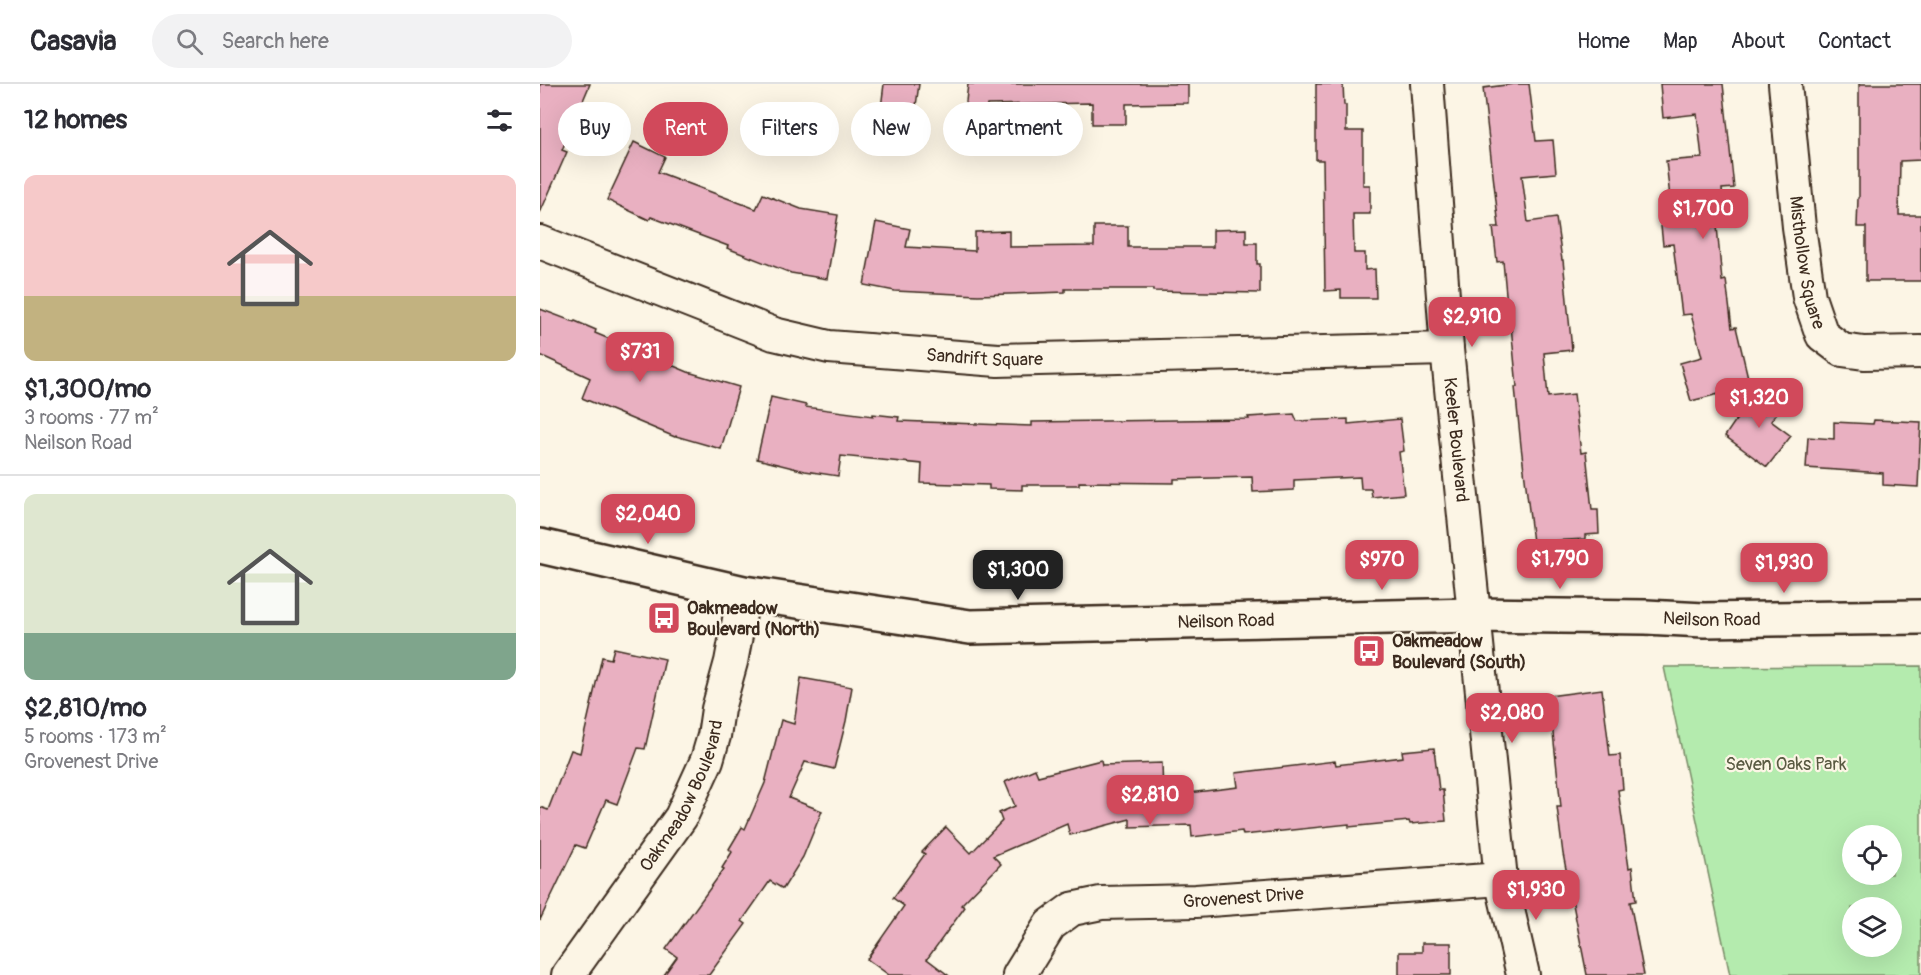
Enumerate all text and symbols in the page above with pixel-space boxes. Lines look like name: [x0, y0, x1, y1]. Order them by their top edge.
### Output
search box: [152, 14, 572, 68]
text: Casavia: [30, 24, 116, 59]
icon: search: [173, 25, 206, 58]
text: Search here: [221, 27, 329, 55]
text: Home: [1577, 28, 1630, 55]
text: Map: [1663, 28, 1698, 55]
text: About: [1731, 28, 1785, 55]
text: Contact: [1818, 28, 1891, 55]
chip: Buy: [558, 102, 631, 156]
chip: Rent: [643, 102, 728, 156]
chip: Filters: [740, 102, 839, 156]
chip: New: [851, 102, 931, 156]
chip: Apartment: [943, 102, 1083, 156]
text: 12 homes: [24, 104, 127, 136]
icon: filters: [483, 104, 516, 137]
pin: $1,700: [1654, 189, 1752, 240]
street label: Misthollow Square: [1784, 195, 1830, 332]
text: $1,700: [1672, 196, 1734, 221]
icon: home: [216, 214, 324, 322]
pin: $2,910: [1423, 297, 1521, 348]
text: $2,910: [1443, 304, 1501, 329]
pin: $731: [604, 332, 676, 383]
text: $731: [620, 339, 660, 364]
street label: Sandrift Square: [925, 344, 1043, 372]
text: $1,300/mo: [24, 373, 151, 405]
street label: Keeler Boulevard: [1438, 376, 1474, 503]
pin: $1,320: [1710, 378, 1808, 429]
text: $1,320: [1729, 385, 1789, 410]
text: 3 rooms · 77 m²: [24, 405, 159, 430]
text: Neilson Road: [24, 430, 132, 455]
pin: $2,040: [599, 494, 697, 545]
text: $2,040: [615, 501, 681, 526]
icon: home: [216, 533, 324, 641]
pin: $1,790: [1511, 539, 1609, 590]
pin: $970: [1346, 540, 1418, 591]
pin: $1,930: [1735, 543, 1833, 594]
text: $1,790: [1531, 546, 1589, 571]
text: $970: [1359, 547, 1405, 572]
pin: $1,300: [969, 550, 1067, 601]
text: $1,930: [1755, 550, 1813, 575]
text: $1,300: [987, 557, 1049, 582]
place label: Oakmeadow Boulevard (North): [687, 597, 820, 641]
bus stop icon: Oakmeadow Boulevard (North): [646, 600, 682, 636]
street label: Neilson Road: [1663, 607, 1761, 632]
street label: Neilson Road: [1177, 609, 1275, 634]
place label: Oakmeadow Boulevard (South): [1392, 630, 1526, 674]
bus stop icon: Oakmeadow Boulevard (South): [1351, 633, 1387, 669]
text: $2,810/mo: [24, 692, 147, 724]
pin: $2,080: [1463, 693, 1561, 744]
text: $2,080: [1480, 700, 1544, 725]
street label: Oakmeadow Boulevard: [635, 718, 728, 876]
text: 5 rooms · 173 m²: [24, 724, 167, 749]
text: Grovenest Drive: [24, 749, 158, 774]
park label: Seven Oaks Park: [1726, 753, 1847, 776]
pin: $2,810: [1101, 775, 1199, 826]
text: $2,810: [1121, 782, 1179, 807]
map controls: [1842, 825, 1902, 957]
button: locate: [1842, 825, 1902, 885]
pin: $1,930: [1487, 870, 1585, 921]
text: $1,930: [1507, 877, 1565, 902]
street label: Grovenest Drive: [1183, 882, 1305, 913]
button: layers: [1842, 897, 1902, 957]

